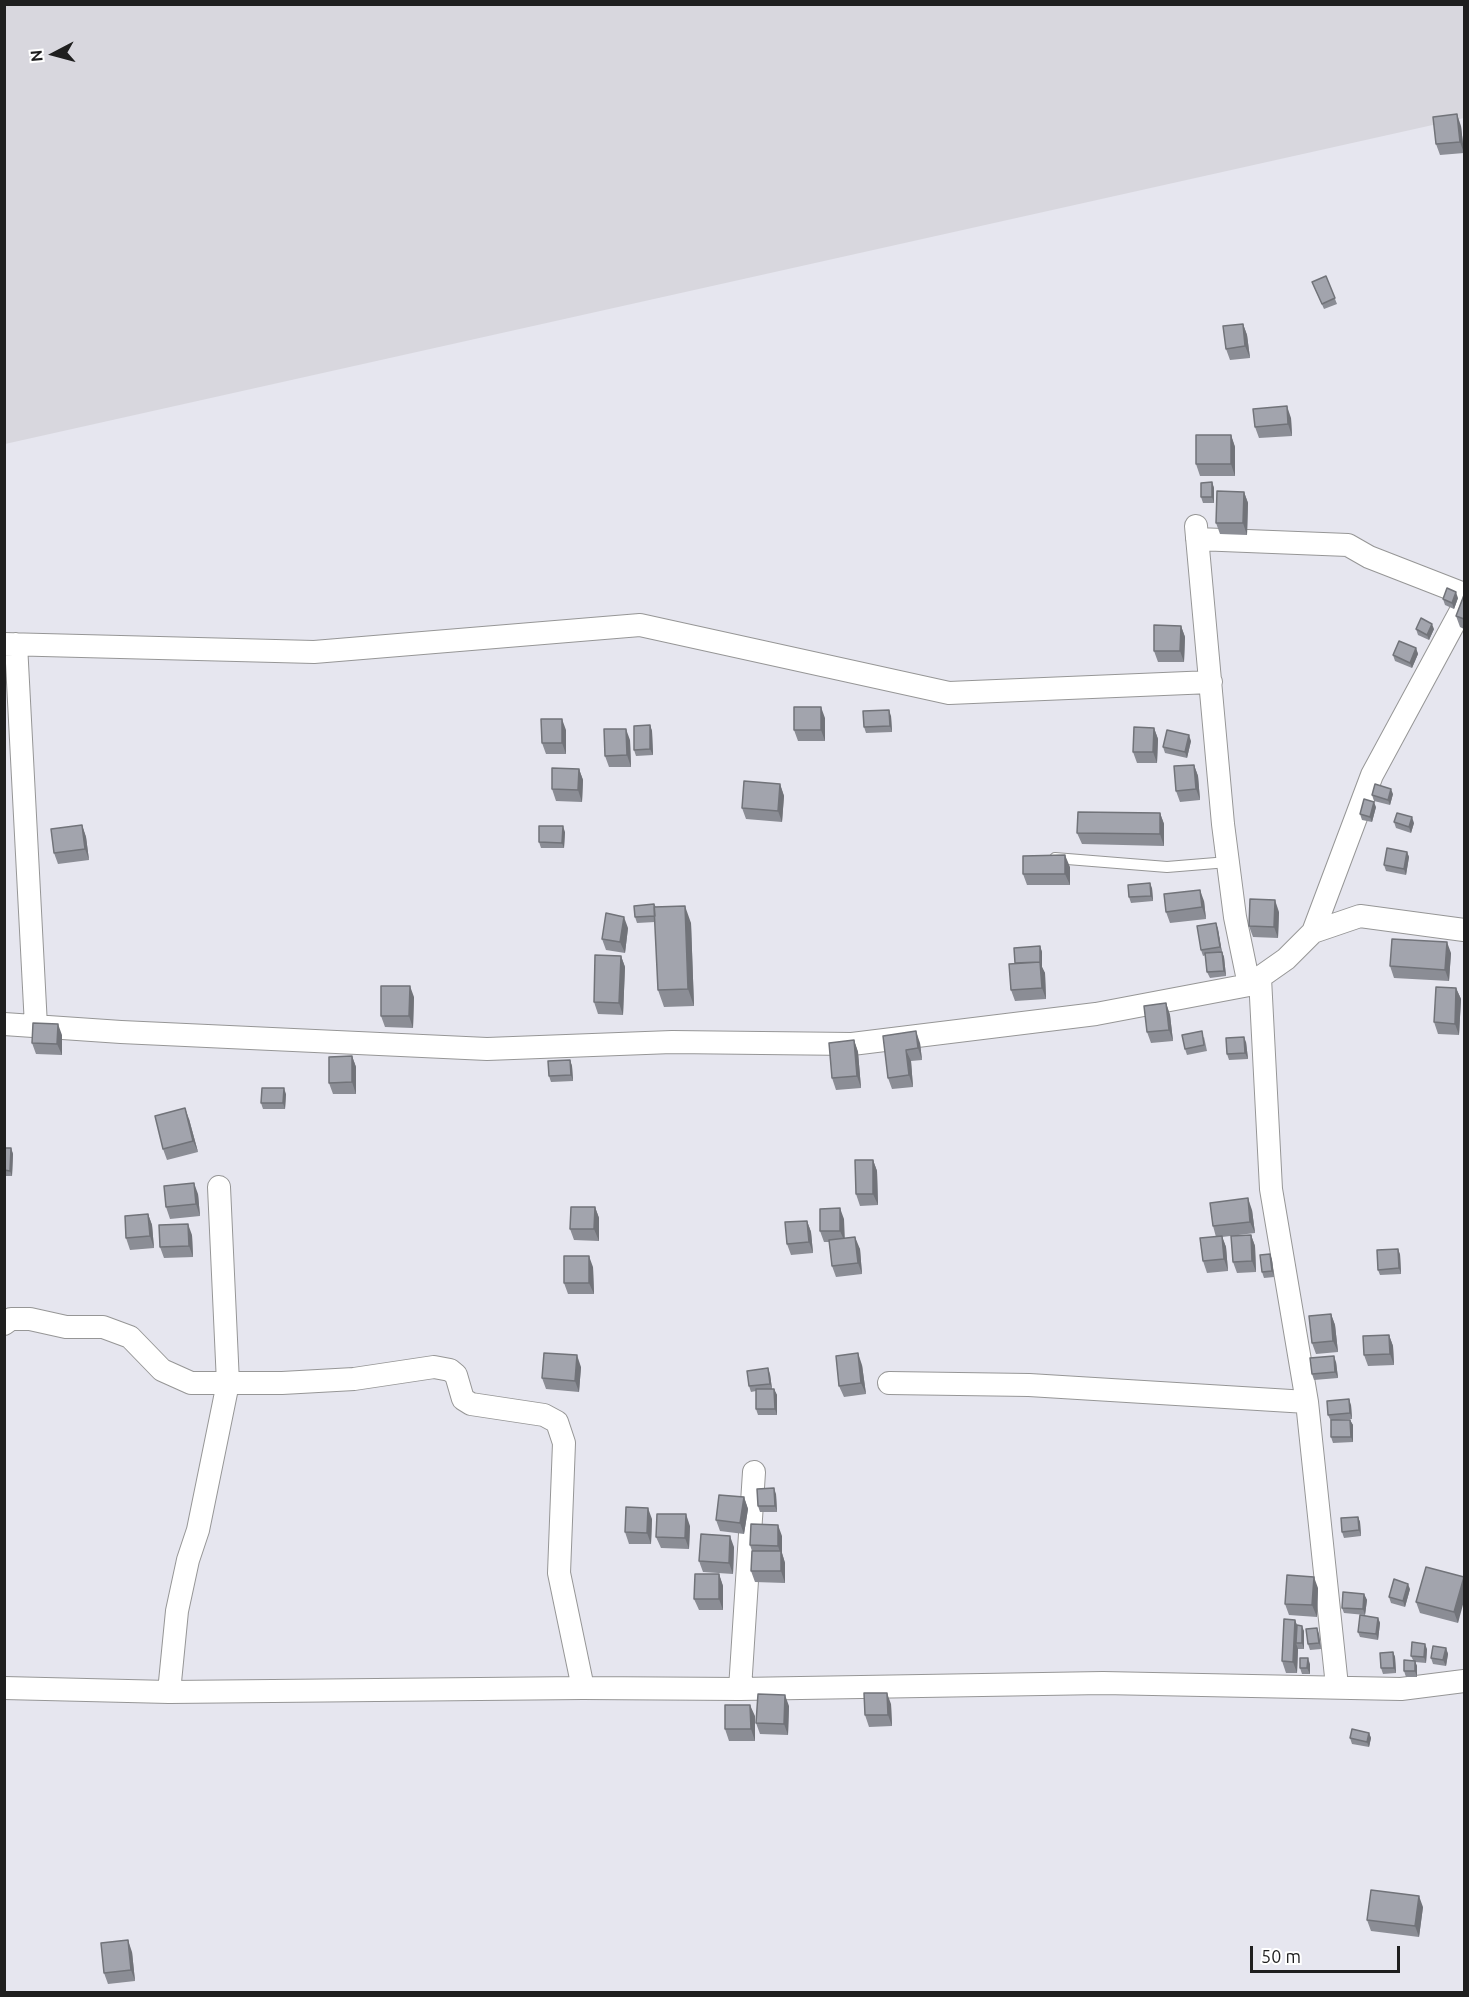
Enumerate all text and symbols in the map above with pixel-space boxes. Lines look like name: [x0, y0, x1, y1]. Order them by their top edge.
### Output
north arrow: [24, 24, 84, 84]
text: N: [27, 49, 46, 63]
scale bar: [1253, 1934, 1403, 1972]
text: 50 m: [1261, 1946, 1301, 1966]

